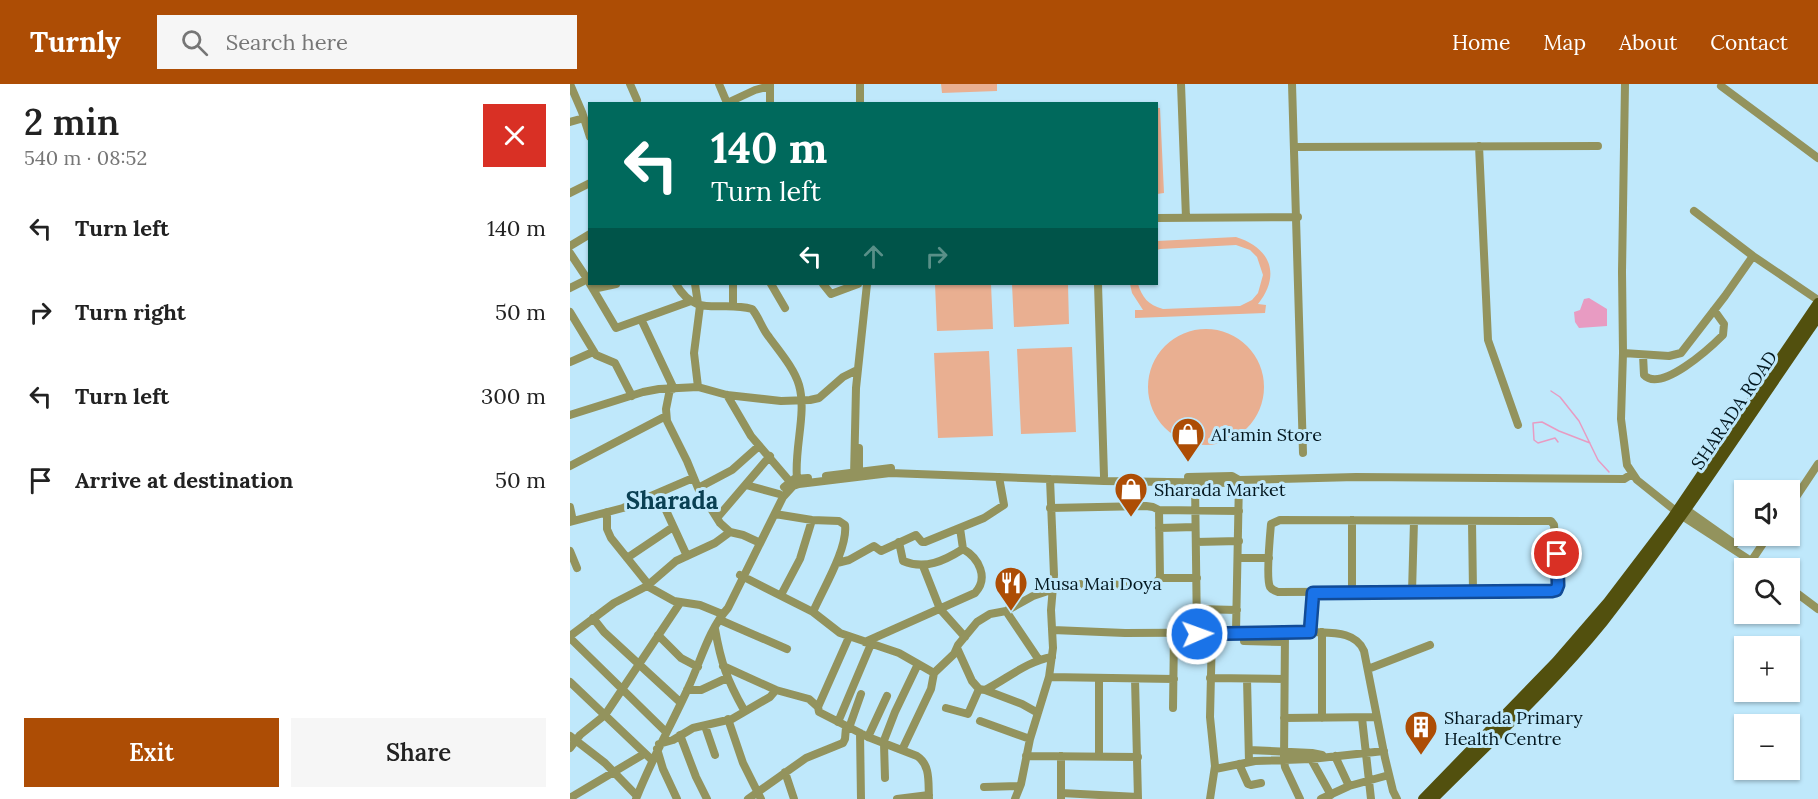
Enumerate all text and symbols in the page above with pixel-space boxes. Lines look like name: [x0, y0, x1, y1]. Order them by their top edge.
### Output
search box: [157, 15, 577, 69]
text: Turnly: [30, 24, 121, 60]
icon: search: [178, 26, 211, 59]
text: Search here: [226, 28, 348, 56]
text: Home: [1452, 29, 1510, 56]
text: Map: [1543, 29, 1586, 56]
text: About: [1619, 29, 1677, 56]
text: Contact: [1710, 29, 1788, 56]
text: 2 min: [24, 99, 119, 145]
button: close: [483, 104, 546, 167]
text: 140 m: [711, 121, 827, 175]
icon: left: [612, 126, 690, 204]
text: 540 m · 08:52: [24, 145, 147, 170]
text: Turn left: [711, 174, 821, 208]
icon: left: [24, 212, 57, 245]
text: Turn left: [75, 214, 169, 242]
text: 140 m: [487, 214, 546, 242]
icon: left: [794, 240, 827, 273]
icon: ahead: [857, 240, 890, 273]
icon: right: [920, 240, 953, 273]
icon: right: [24, 296, 57, 329]
text: Turn right: [75, 298, 186, 326]
text: 50 m: [495, 298, 546, 326]
street label: SHARADA ROAD: [1686, 346, 1782, 474]
icon: left: [24, 380, 57, 413]
text: Turn left: [75, 382, 169, 410]
text: 300 m: [481, 382, 546, 410]
shop icon: Al'amin Store: [1170, 416, 1206, 463]
place label: Al'amin Store: [1210, 423, 1322, 446]
icon: arrive: [24, 464, 57, 497]
text: Arrive at destination: [75, 466, 293, 494]
text: 50 m: [495, 466, 546, 494]
shop icon: Sharada Market: [1113, 471, 1149, 518]
place label: Sharada Market: [1154, 478, 1286, 501]
map controls: [1734, 480, 1800, 780]
button: sound: [1734, 480, 1800, 546]
district label: Sharada: [626, 485, 719, 516]
pin: [1531, 528, 1582, 579]
icon: arrive: [1540, 537, 1573, 570]
button: search: [1734, 558, 1800, 624]
restaurant icon: Musa Mai Doya: [993, 565, 1029, 612]
place label: Musa Mai Doya: [1034, 572, 1162, 595]
position arrow: [1165, 602, 1229, 666]
button: +: [1734, 636, 1800, 702]
place label: Sharada Primary Health Centre: [1444, 706, 1583, 750]
building icon: Sharada Primary Health Centre: [1403, 709, 1439, 756]
button: −: [1734, 714, 1800, 780]
button: Exit: [24, 718, 279, 787]
button: Share: [291, 718, 546, 787]

